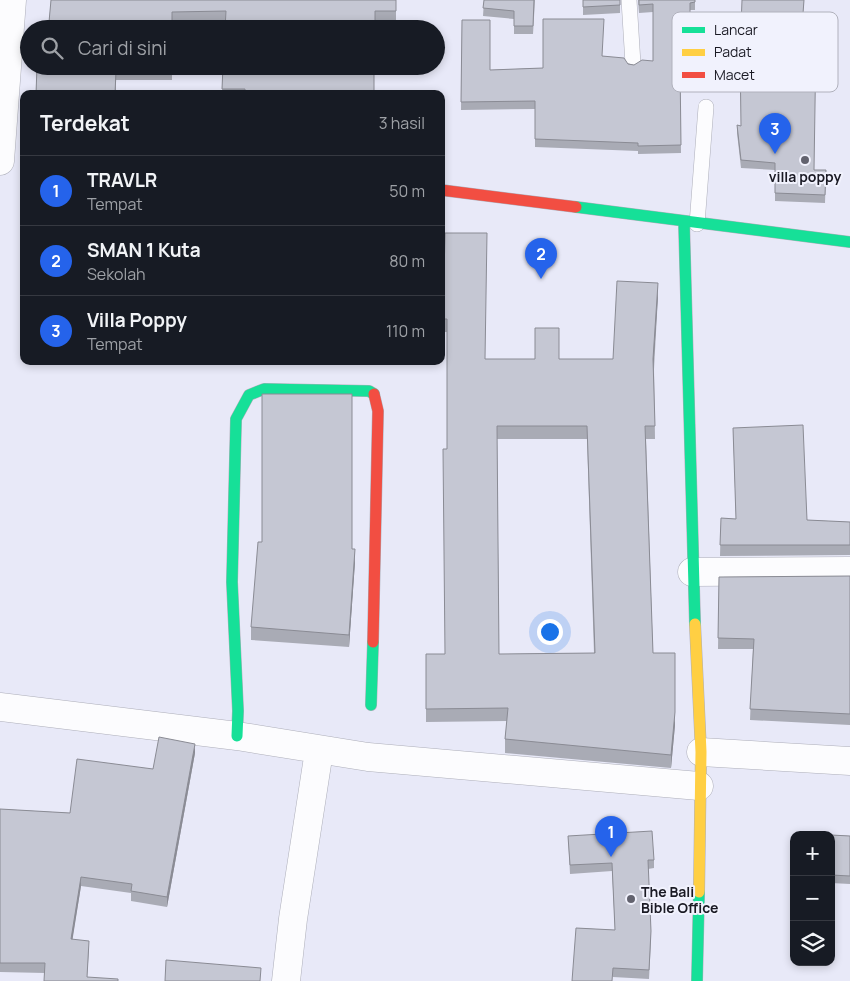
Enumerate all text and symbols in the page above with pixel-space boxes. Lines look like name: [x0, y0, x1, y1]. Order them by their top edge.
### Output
legend: [672, 12, 838, 92]
search box: [20, 20, 445, 75]
text: Lancar: [714, 20, 758, 39]
icon: search: [38, 34, 66, 62]
text: Cari di sini: [78, 35, 167, 61]
text: Padat: [714, 42, 752, 61]
text: Macet: [714, 65, 755, 84]
text: Terdekat: [40, 109, 130, 137]
text: 3 hasil: [379, 112, 425, 134]
pin: 3: [759, 113, 791, 154]
marker: villa poppy: [799, 154, 811, 166]
text: TRAVLR: [87, 167, 157, 193]
place label: villa poppy: [769, 167, 841, 186]
text: 1: [52, 180, 60, 202]
text: 50 m: [389, 180, 425, 202]
text: Tempat: [87, 193, 143, 215]
text: SMAN 1 Kuta: [87, 237, 201, 263]
pin: 2: [525, 238, 557, 279]
text: 2: [51, 250, 61, 272]
text: 80 m: [389, 250, 425, 272]
text: Sekolah: [87, 263, 146, 285]
text: Villa Poppy: [87, 307, 187, 333]
text: 3: [51, 320, 61, 342]
text: 110 m: [386, 320, 425, 342]
text: Tempat: [87, 333, 143, 355]
your location: [537, 619, 563, 645]
pin: 1: [595, 816, 627, 857]
map controls: [790, 831, 835, 966]
button: +: [790, 831, 835, 876]
button: −: [790, 876, 835, 921]
place label: The Bali Bible Office: [641, 882, 718, 917]
marker: The Bali Bible Office: [625, 893, 637, 905]
button: layers: [790, 921, 835, 966]

